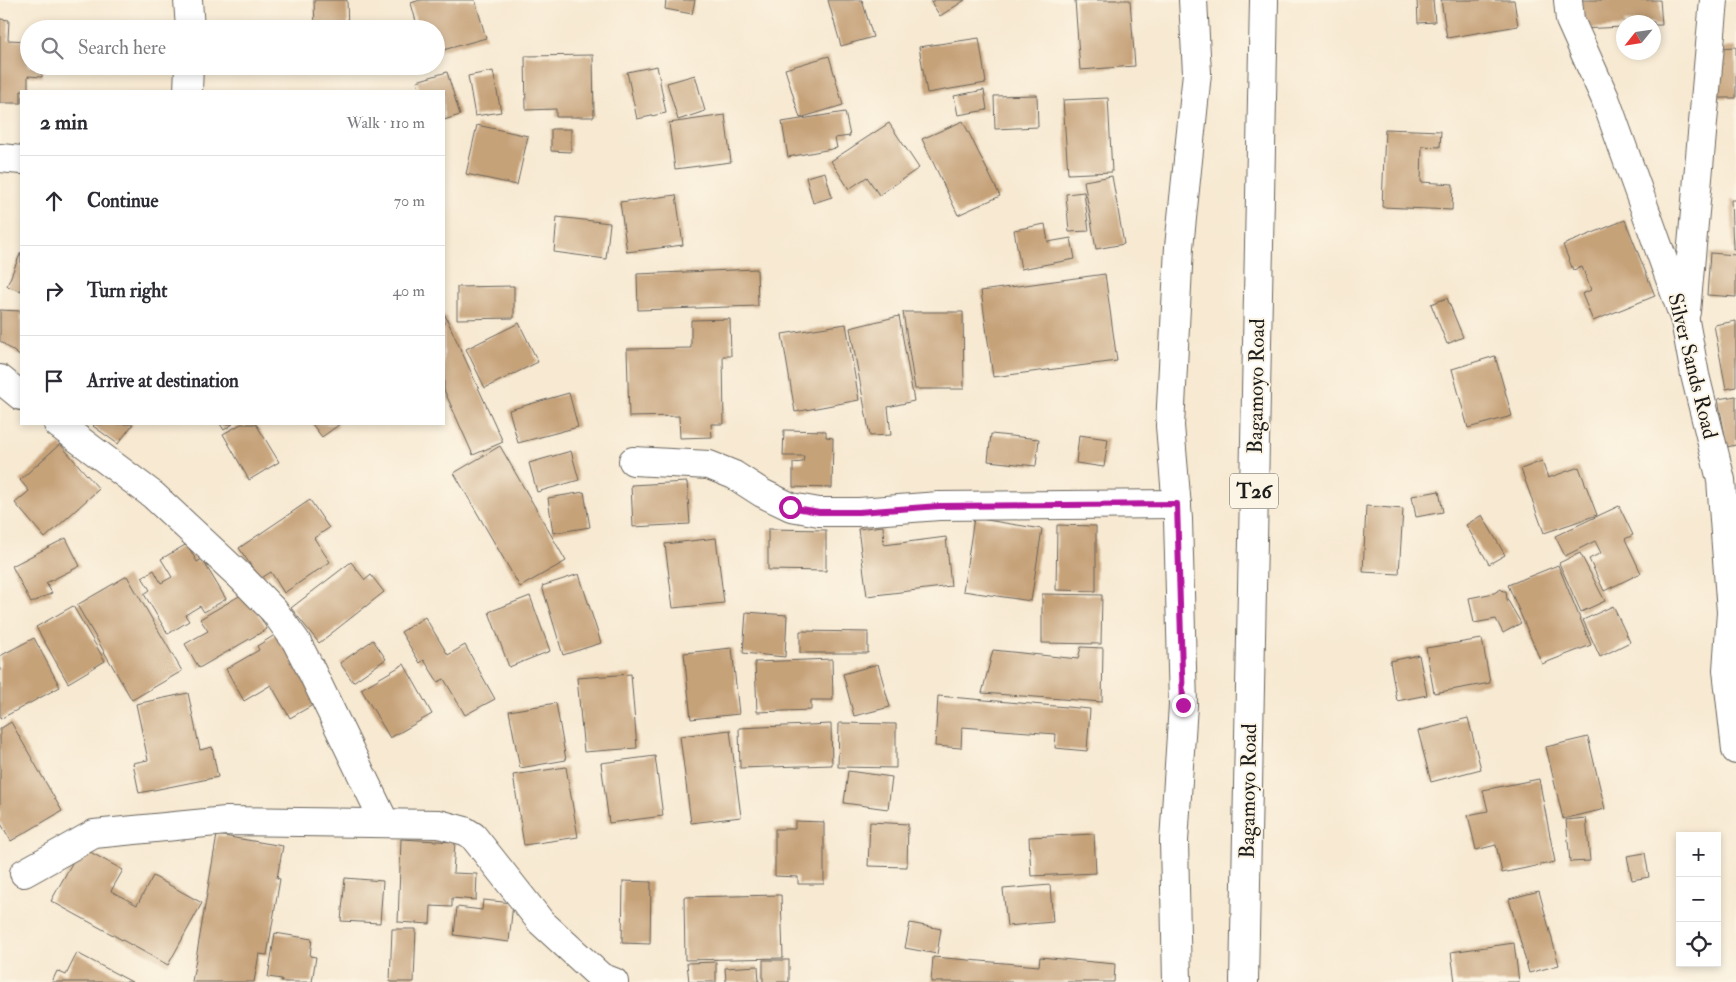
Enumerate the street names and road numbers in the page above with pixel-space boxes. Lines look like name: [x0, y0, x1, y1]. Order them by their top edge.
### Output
street label: Silver Sands Road: [1661, 290, 1724, 442]
street label: Bagamoyo Road: [1242, 318, 1271, 454]
road number: T26: [1230, 474, 1278, 508]
street label: Bagamoyo Road: [1234, 723, 1263, 859]

